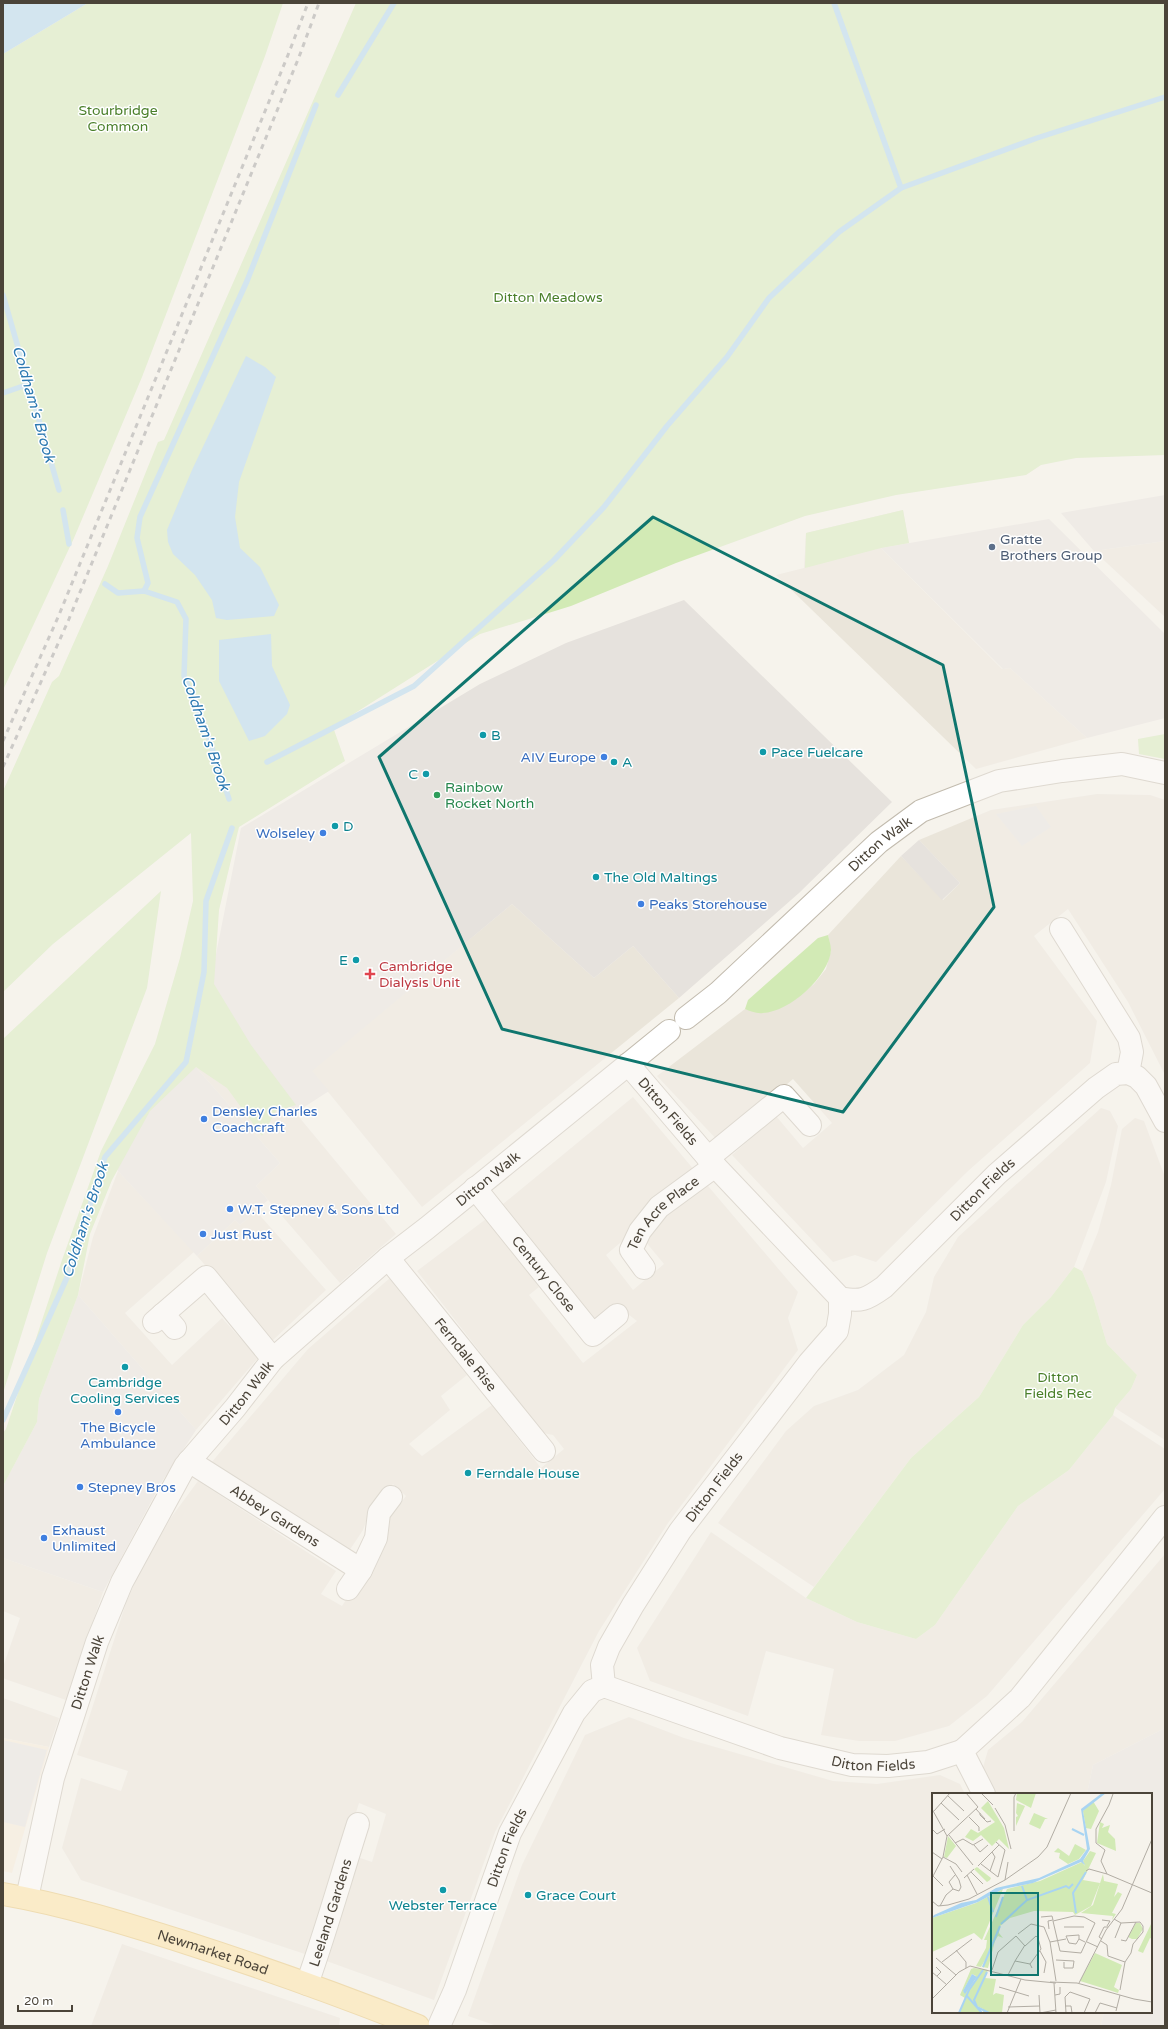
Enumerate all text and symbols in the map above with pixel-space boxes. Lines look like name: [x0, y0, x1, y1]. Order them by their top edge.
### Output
park label: Stourbridge Common: [78, 102, 158, 135]
park label: Ditton Meadows: [493, 289, 603, 306]
water label: Coldham's Brook: [9, 344, 60, 466]
place label: Gratte Brothers Group: [1000, 531, 1103, 564]
marker: Gratte Brothers Group: [987, 542, 997, 552]
water label: Coldham's Brook: [178, 673, 235, 795]
place label: B: [491, 727, 501, 744]
marker: B: [478, 730, 488, 740]
place label: Pace Fuelcare: [771, 744, 863, 761]
marker: Pace Fuelcare: [758, 747, 768, 757]
place label: AIV Europe: [521, 749, 596, 766]
marker: AIV Europe: [599, 752, 609, 762]
place label: A: [622, 754, 632, 771]
marker: A: [609, 757, 619, 767]
place label: C: [408, 766, 418, 783]
marker: C: [421, 769, 431, 779]
place label: Rainbow Rocket North: [445, 779, 534, 812]
marker: Rainbow Rocket North: [432, 790, 442, 800]
street label: Ditton Walk: [845, 812, 916, 875]
place label: D: [343, 818, 354, 835]
marker: D: [330, 821, 340, 831]
place label: Wolseley: [256, 825, 315, 842]
marker: Wolseley: [318, 828, 328, 838]
place label: The Old Maltings: [604, 869, 718, 886]
marker: The Old Maltings: [591, 872, 601, 882]
place label: Peaks Storehouse: [649, 896, 767, 913]
marker: Peaks Storehouse: [636, 899, 646, 909]
place label: E: [339, 952, 348, 969]
marker: E: [351, 955, 361, 965]
place label: Cambridge Dialysis Unit: [379, 958, 461, 991]
marker: Cambridge Dialysis Unit: [364, 968, 376, 980]
street label: Ditton Fields: [634, 1074, 702, 1149]
place label: Densley Charles Coachcraft: [212, 1103, 318, 1136]
marker: Densley Charles Coachcraft: [199, 1114, 209, 1124]
street label: Ditton Walk: [453, 1147, 524, 1210]
street label: Ditton Fields: [947, 1154, 1019, 1225]
water label: Coldham's Brook: [58, 1158, 113, 1280]
street label: Ten Acre Place: [624, 1173, 703, 1253]
place label: W.T. Stepney & Sons Ltd: [238, 1201, 399, 1218]
marker: W.T. Stepney & Sons Ltd: [225, 1204, 235, 1214]
place label: Just Rust: [211, 1226, 273, 1243]
marker: Just Rust: [198, 1229, 208, 1239]
street label: Century Close: [508, 1233, 579, 1316]
street label: Ferndale Rise: [431, 1315, 500, 1395]
street label: Ditton Walk: [216, 1357, 278, 1429]
marker: Cambridge Cooling Services: [120, 1362, 130, 1372]
park label: Ditton Fields Rec: [1024, 1369, 1092, 1402]
place label: Cambridge Cooling Services: [70, 1374, 180, 1407]
marker: The Bicycle Ambulance: [113, 1407, 123, 1417]
place label: The Bicycle Ambulance: [80, 1419, 156, 1452]
street label: Ditton Fields: [682, 1449, 747, 1526]
place label: Ferndale House: [476, 1465, 580, 1482]
marker: Ferndale House: [463, 1468, 473, 1478]
place label: Stepney Bros: [88, 1479, 176, 1496]
street label: Abbey Gardens: [227, 1481, 323, 1551]
marker: Stepney Bros: [75, 1482, 85, 1492]
place label: Exhaust Unlimited: [52, 1522, 116, 1555]
marker: Exhaust Unlimited: [39, 1533, 49, 1543]
street label: Ditton Walk: [68, 1632, 108, 1712]
street label: Ditton Fields: [830, 1752, 916, 1775]
inset map: [932, 1793, 1152, 2013]
street label: Ditton Fields: [484, 1805, 531, 1890]
street label: Leeland Gardens: [306, 1857, 356, 1969]
marker: Webster Terrace: [438, 1885, 448, 1895]
place label: Grace Court: [536, 1887, 617, 1904]
marker: Grace Court: [523, 1890, 533, 1900]
place label: Webster Terrace: [389, 1897, 497, 1914]
street label: Newmarket Road: [155, 1926, 271, 1979]
scale bar: [18, 1987, 72, 2013]
text: 20 m: [24, 1994, 53, 2008]

